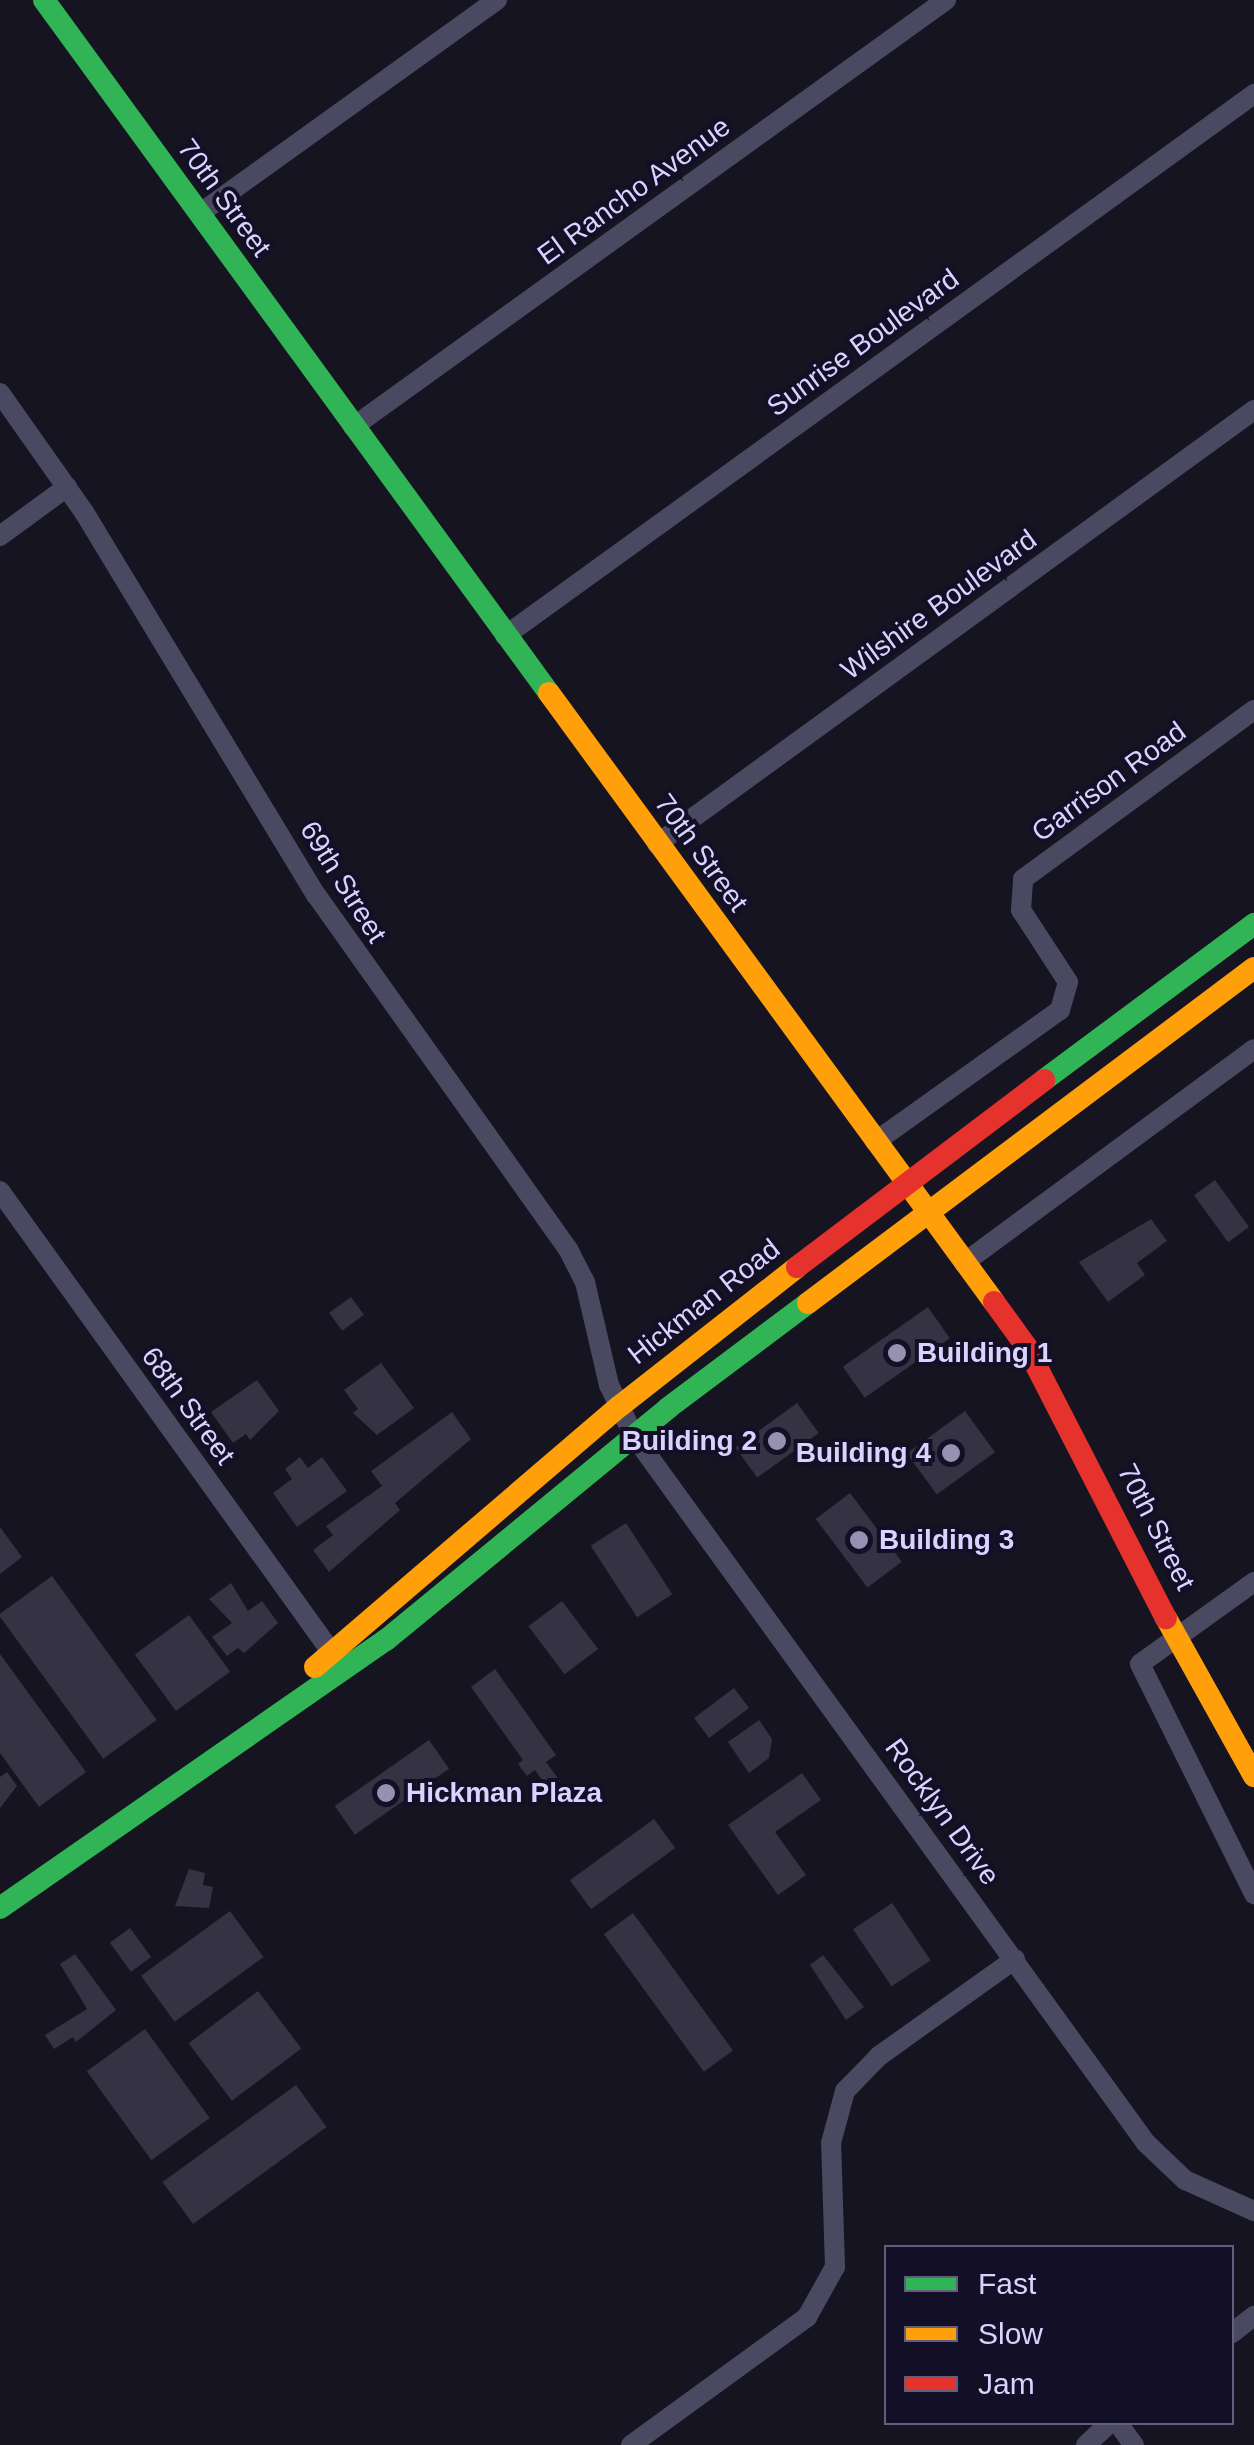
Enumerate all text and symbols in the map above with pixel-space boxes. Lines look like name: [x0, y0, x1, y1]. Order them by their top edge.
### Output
street label: El Rancho Avenue: [531, 109, 737, 273]
street label: 70th Street: [170, 133, 278, 263]
street label: Sunrise Boulevard: [761, 262, 965, 424]
street label: Wilshire Boulevard: [835, 523, 1043, 687]
street label: Garrison Road: [1025, 715, 1193, 849]
street label: 70th Street: [647, 788, 755, 918]
street label: 69th Street: [292, 815, 394, 949]
street label: Hickman Road: [621, 1232, 787, 1372]
place label: Building 1: [917, 1336, 1052, 1370]
street label: 68th Street: [134, 1341, 242, 1471]
marker: Building 1: [886, 1342, 908, 1364]
place label: Building 2: [622, 1424, 757, 1458]
marker: Building 2: [766, 1430, 788, 1452]
place label: Building 4: [796, 1436, 931, 1470]
marker: Building 4: [940, 1442, 962, 1464]
street label: 70th Street: [1110, 1458, 1202, 1596]
place label: Building 3: [879, 1523, 1014, 1557]
marker: Building 3: [848, 1529, 870, 1551]
street label: Rocklyn Drive: [878, 1732, 1006, 1892]
place label: Hickman Plaza: [406, 1776, 602, 1810]
marker: Hickman Plaza: [375, 1782, 397, 1804]
legend: [884, 2245, 1234, 2425]
text: Fast: [978, 2267, 1036, 2300]
text: Slow: [978, 2317, 1043, 2350]
text: Jam: [978, 2367, 1035, 2400]

